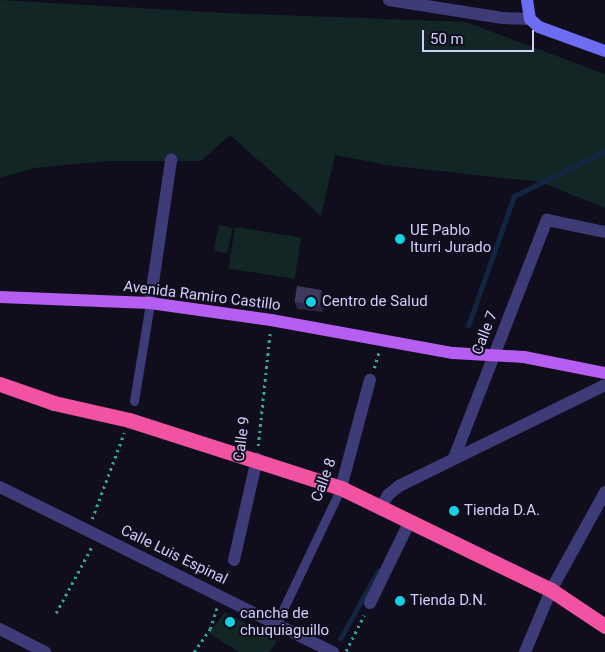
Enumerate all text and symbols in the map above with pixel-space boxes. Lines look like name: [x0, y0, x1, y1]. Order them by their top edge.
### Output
scale bar: [425, 20, 538, 52]
text: 50 m: [430, 30, 464, 48]
place label: UE Pablo Iturri Jurado: [410, 221, 491, 256]
marker: UE Pablo Iturri Jurado: [394, 233, 406, 245]
street label: Avenida Ramiro Castillo: [122, 277, 282, 315]
place label: Centro de Salud: [322, 293, 428, 311]
marker: Centro de Salud: [304, 295, 318, 309]
street label: Calle 7: [468, 309, 502, 357]
street label: Calle 9: [230, 415, 254, 463]
street label: Calle 8: [308, 456, 340, 504]
place label: Tienda D.A.: [464, 502, 540, 520]
marker: Tienda D.A.: [448, 505, 460, 517]
street label: Calle Luis Espinal: [118, 521, 230, 589]
place label: Tienda D.N.: [410, 592, 487, 610]
marker: Tienda D.N.: [394, 595, 406, 607]
place label: cancha de chuquiaguillo: [240, 604, 329, 639]
marker: cancha de chuquiaguillo: [224, 616, 236, 628]

